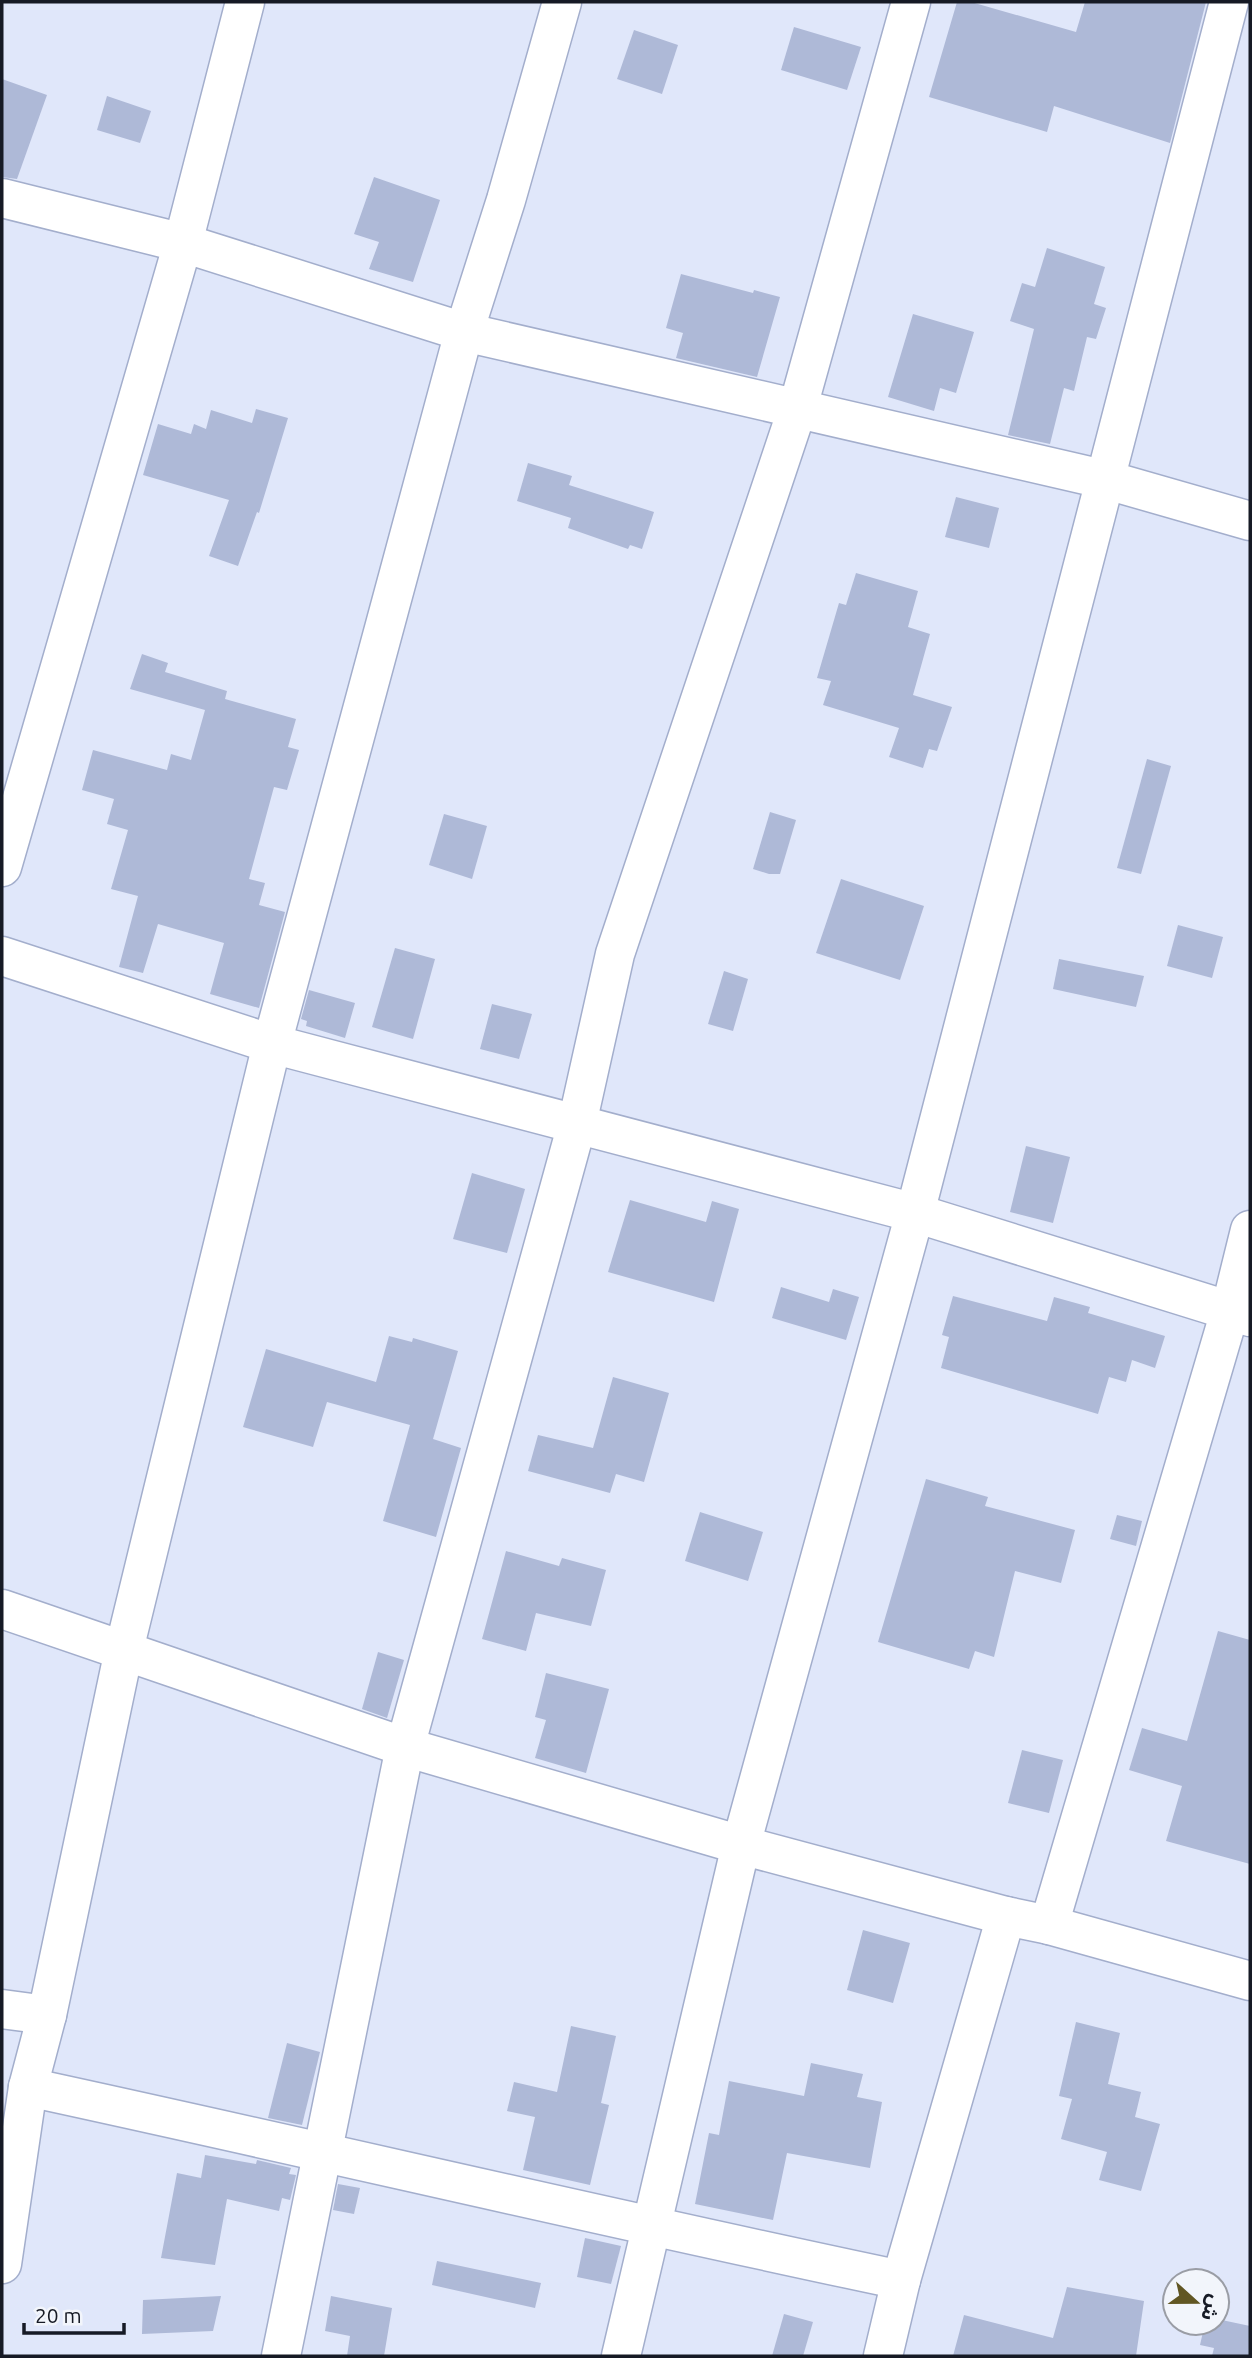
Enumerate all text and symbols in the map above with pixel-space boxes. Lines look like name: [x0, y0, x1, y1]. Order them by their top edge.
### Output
north arrow: [1161, 2267, 1231, 2337]
scale bar: [24, 2292, 124, 2336]
text: ش: [1197, 2292, 1227, 2324]
text: 20 m: [35, 2303, 82, 2327]

